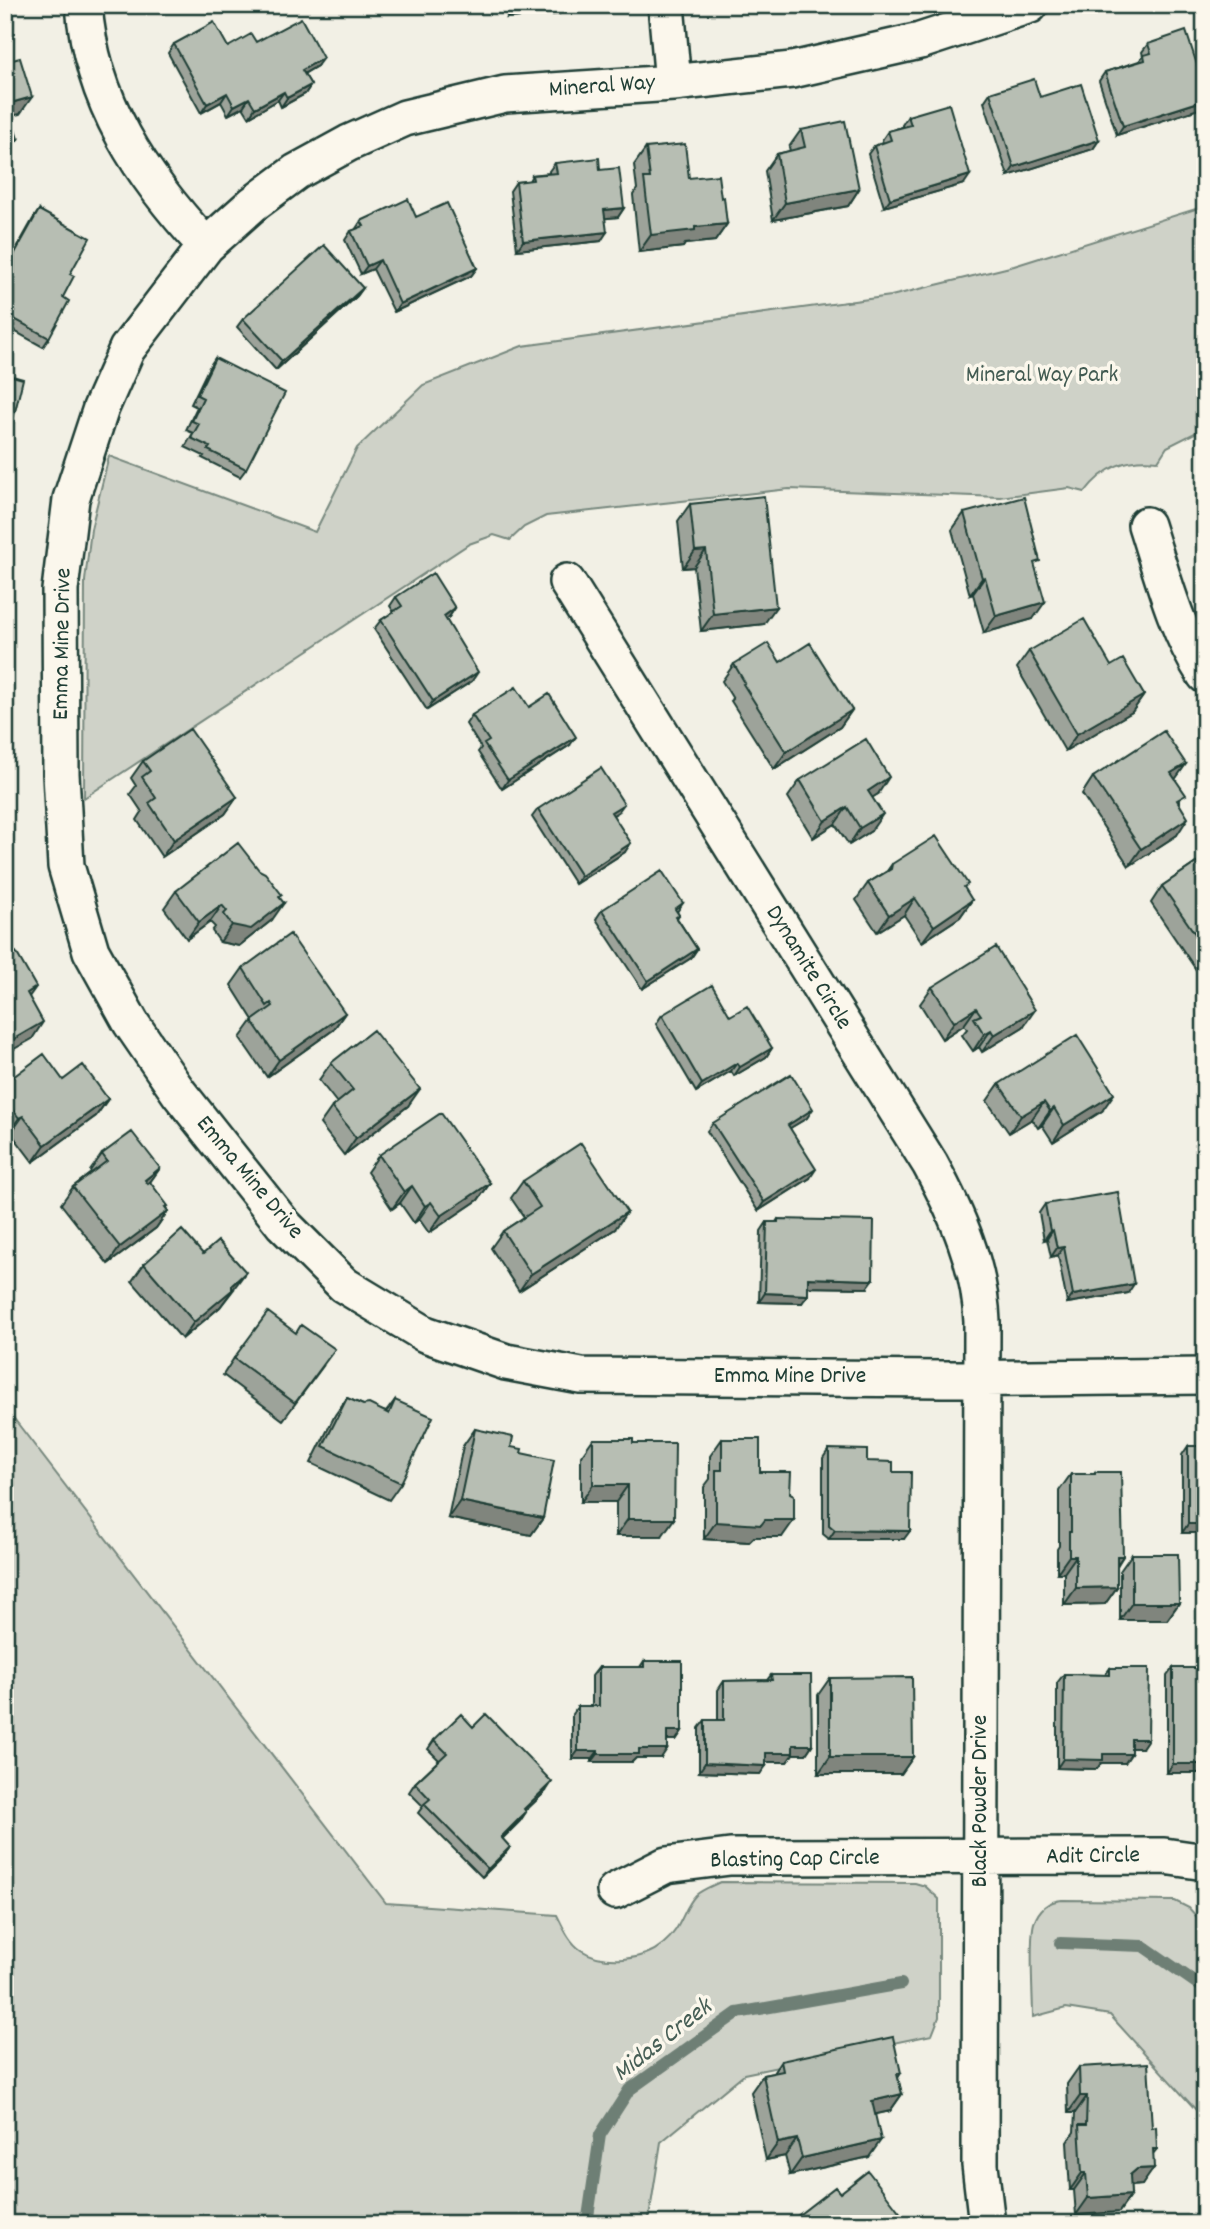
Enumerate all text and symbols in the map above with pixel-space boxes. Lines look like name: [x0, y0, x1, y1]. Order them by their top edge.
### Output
street label: Mineral Way: [548, 66, 657, 108]
park label: Mineral Way Park: [966, 359, 1118, 393]
street label: Emma Mine Drive: [45, 567, 81, 721]
street label: Dynamite Circle: [756, 899, 860, 1037]
street label: Emma Mine Drive: [187, 1109, 311, 1247]
street label: Emma Mine Drive: [714, 1360, 866, 1394]
street label: Black Powder Drive: [964, 1715, 998, 1887]
street label: Adit Circle: [1046, 1839, 1140, 1875]
street label: Blasting Cap Circle: [710, 1842, 880, 1878]
water label: Midas Creek: [605, 1989, 722, 2092]

